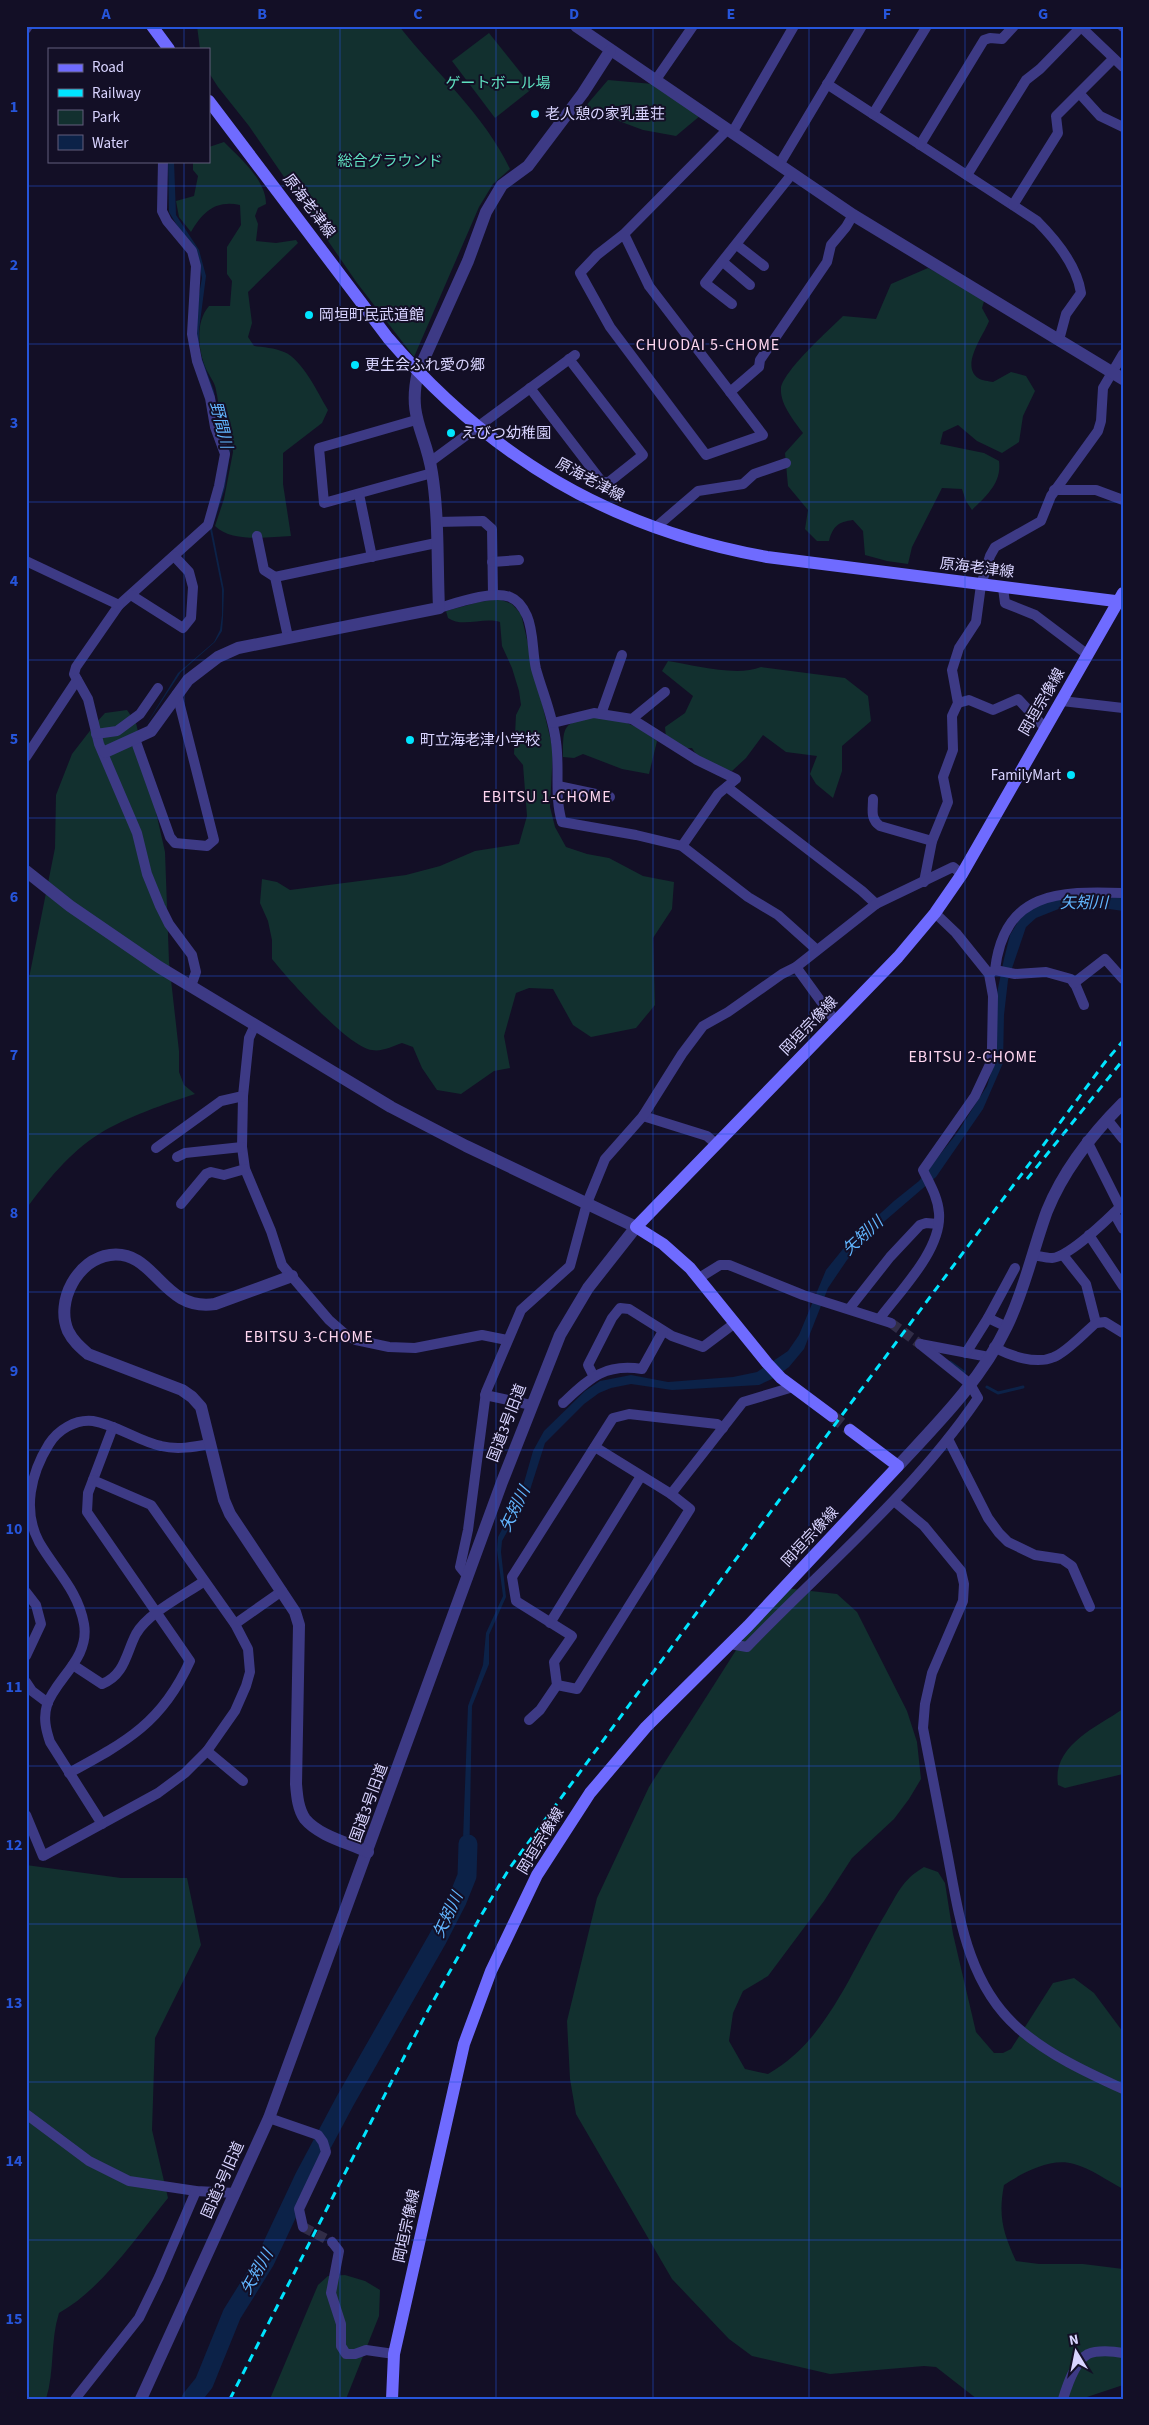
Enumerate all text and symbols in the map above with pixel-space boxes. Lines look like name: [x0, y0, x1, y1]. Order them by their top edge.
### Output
text: A: [100, 3, 111, 25]
text: B: [257, 3, 267, 25]
text: C: [413, 3, 423, 25]
text: D: [569, 3, 579, 25]
text: E: [727, 3, 735, 25]
text: F: [883, 3, 891, 25]
text: G: [1038, 3, 1048, 25]
legend: [48, 48, 210, 162]
text: Road: [92, 57, 124, 78]
park label: ゲートボール場: [445, 73, 551, 94]
text: Railway: [92, 83, 141, 104]
text: 1: [10, 96, 18, 118]
place label: 老人憩の家乳垂荘: [545, 104, 665, 125]
text: Park: [92, 107, 121, 128]
marker: 老人憩の家乳垂荘: [529, 108, 541, 120]
text: Water: [92, 133, 129, 154]
park label: 総合グラウンド: [337, 151, 443, 172]
street label: 原海老津線: [278, 170, 340, 242]
text: 2: [10, 254, 18, 276]
place label: 岡垣町民武道館: [319, 305, 424, 326]
marker: 岡垣町民武道館: [303, 309, 315, 321]
district label: CHUODAI 5-CHOME: [636, 334, 780, 356]
place label: 更生会ふれ愛の郷: [365, 355, 485, 376]
marker: 更生会ふれ愛の郷: [349, 359, 361, 371]
water label: 野間川: [205, 399, 238, 453]
text: 3: [10, 412, 18, 434]
place label: えびつ幼稚園: [461, 423, 551, 444]
marker: えびつ幼稚園: [445, 427, 457, 439]
street label: 原海老津線: [552, 453, 628, 507]
street label: 原海老津線: [938, 553, 1016, 583]
text: 4: [10, 570, 19, 592]
street label: 岡垣宗像線: [1014, 664, 1070, 740]
text: 5: [10, 728, 18, 750]
place label: 町立海老津小学校: [420, 730, 540, 751]
marker: 町立海老津小学校: [404, 734, 416, 746]
place label: FamilyMart: [991, 765, 1061, 786]
marker: FamilyMart: [1065, 769, 1077, 781]
district label: EBITSU 1-CHOME: [482, 786, 612, 808]
text: 6: [10, 886, 18, 908]
water label: 矢矧川: [1060, 892, 1110, 914]
street label: 岡垣宗像線: [775, 992, 843, 1060]
text: 7: [10, 1044, 18, 1066]
district label: EBITSU 2-CHOME: [908, 1046, 1038, 1068]
text: 8: [10, 1202, 18, 1224]
water label: 矢矧川: [838, 1210, 890, 1260]
district label: EBITSU 3-CHOME: [244, 1326, 374, 1348]
text: 9: [10, 1360, 18, 1382]
street label: 国道3号旧道: [482, 1381, 532, 1465]
water label: 矢矧川: [495, 1481, 536, 1535]
street label: 岡垣宗像線: [777, 1502, 843, 1572]
text: 10: [6, 1518, 22, 1540]
text: 11: [6, 1676, 22, 1698]
street label: 国道3号旧道: [345, 1761, 393, 1845]
street label: 岡垣宗像線: [513, 1803, 569, 1879]
text: 12: [6, 1834, 22, 1856]
water label: 矢矧川: [428, 1887, 469, 1941]
text: 13: [6, 1992, 22, 2014]
street label: 国道3号旧道: [197, 2138, 249, 2222]
text: 14: [6, 2150, 23, 2172]
street label: 岡垣宗像線: [389, 2187, 425, 2265]
water label: 矢矧川: [235, 2244, 280, 2298]
text: 15: [6, 2308, 22, 2330]
north arrow: [1052, 2328, 1102, 2378]
text: N: [1068, 2330, 1080, 2351]

